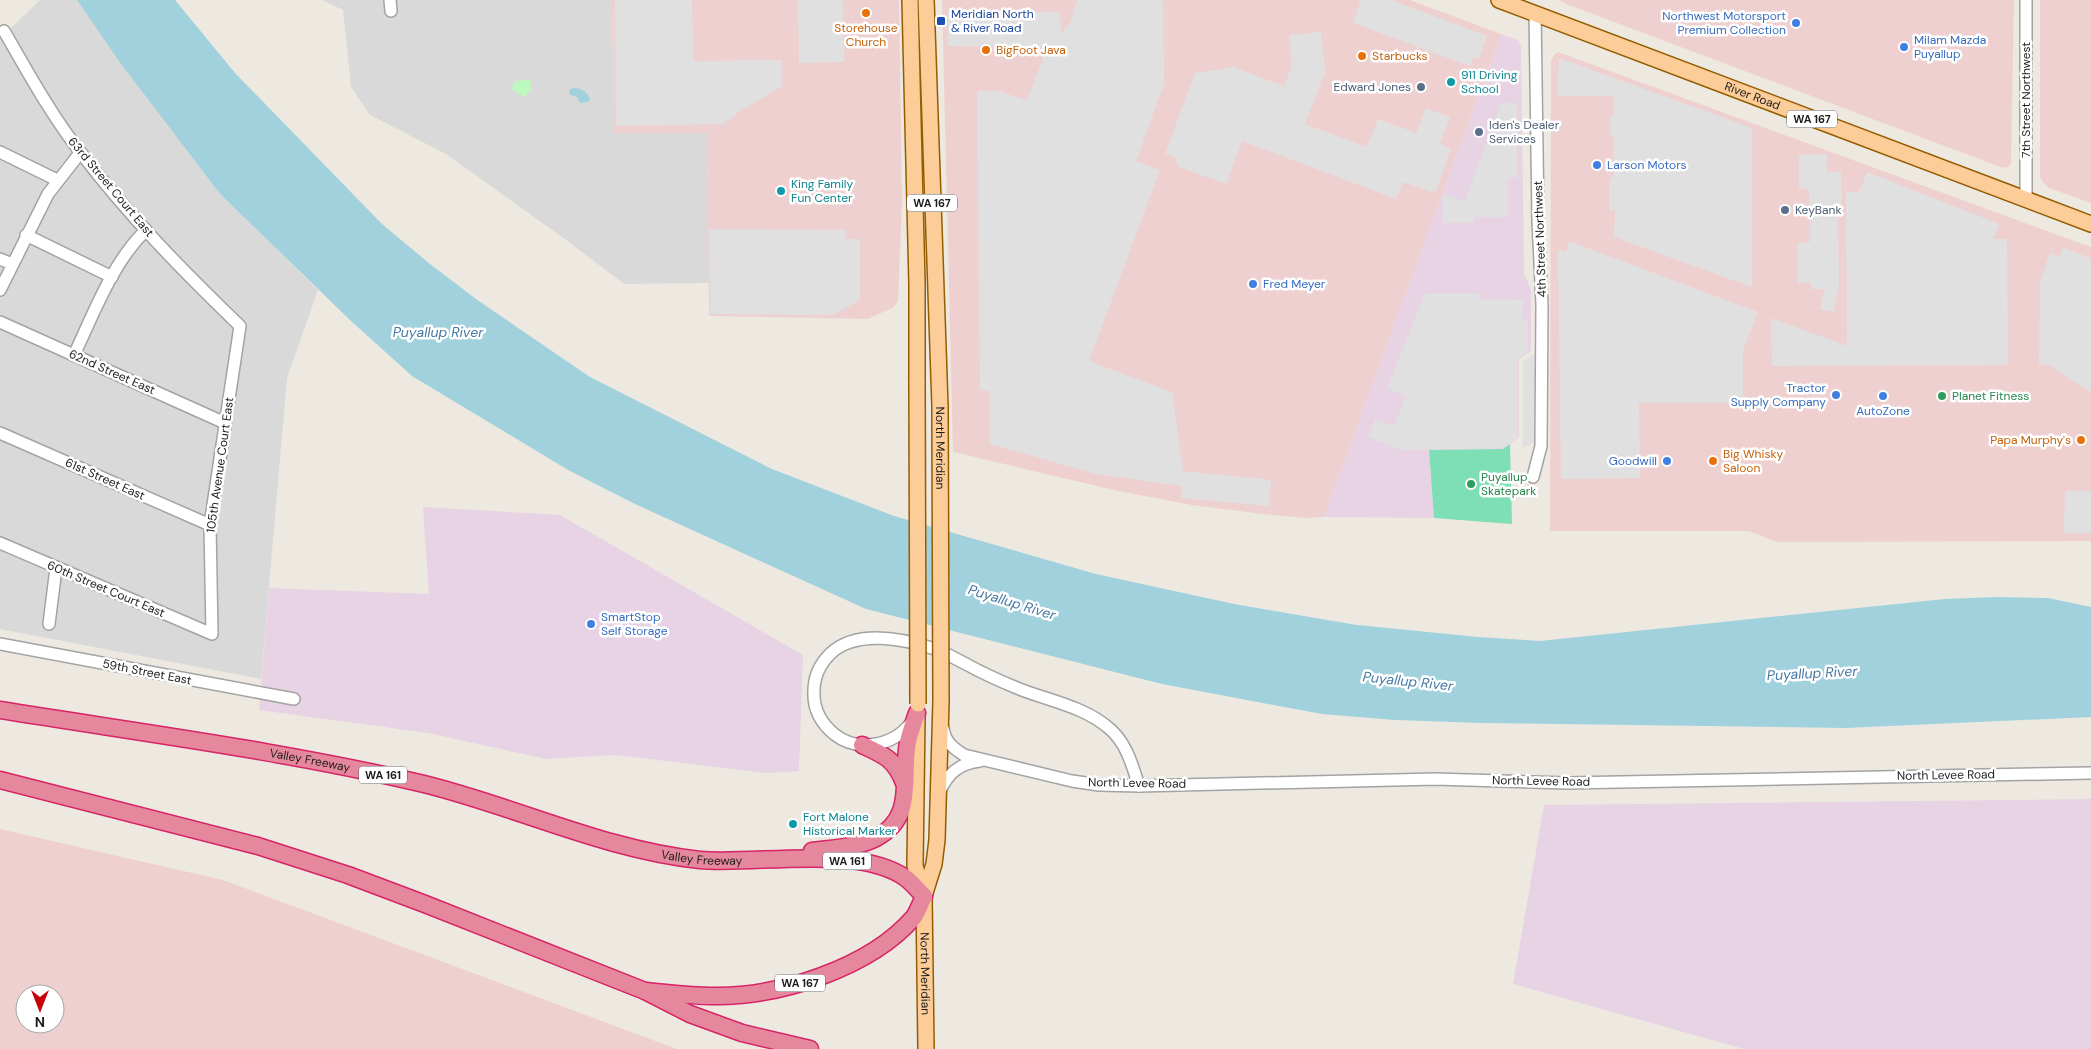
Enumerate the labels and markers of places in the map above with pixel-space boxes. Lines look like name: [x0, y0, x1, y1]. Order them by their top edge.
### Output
place label: Meridian North & River Road: [951, 6, 1034, 36]
marker: Storehouse Church: [860, 7, 872, 19]
place label: Northwest Motorsport Premium Collection: [1662, 8, 1786, 38]
marker: Meridian North & River Road: [935, 15, 947, 27]
marker: Northwest Motorsport Premium Collection: [1790, 17, 1802, 29]
place label: Storehouse Church: [834, 20, 898, 50]
place label: Milam Mazda Puyallup: [1914, 32, 1986, 62]
marker: Milam Mazda Puyallup: [1898, 41, 1910, 53]
place label: BigFoot Java: [996, 42, 1066, 58]
marker: BigFoot Java: [980, 44, 992, 56]
place label: Starbucks: [1372, 48, 1428, 64]
marker: Starbucks: [1356, 50, 1368, 62]
place label: 911 Driving School: [1461, 67, 1518, 97]
marker: 911 Driving School: [1445, 76, 1457, 88]
place label: Edward Jones: [1333, 79, 1411, 95]
marker: Edward Jones: [1415, 81, 1427, 93]
place label: Iden's Dealer Services: [1489, 117, 1560, 147]
marker: Iden's Dealer Services: [1473, 126, 1485, 138]
place label: Larson Motors: [1607, 157, 1687, 173]
marker: Larson Motors: [1591, 159, 1603, 171]
place label: King Family Fun Center: [791, 176, 853, 206]
marker: King Family Fun Center: [775, 185, 787, 197]
place label: KeyBank: [1795, 202, 1842, 218]
marker: KeyBank: [1779, 204, 1791, 216]
place label: Fred Meyer: [1263, 276, 1326, 292]
marker: Fred Meyer: [1247, 278, 1259, 290]
place label: Tractor Supply Company: [1731, 380, 1827, 410]
place label: Planet Fitness: [1952, 388, 2029, 404]
marker: Tractor Supply Company: [1830, 389, 1842, 401]
marker: AutoZone: [1877, 390, 1889, 402]
marker: Planet Fitness: [1936, 390, 1948, 402]
place label: AutoZone: [1856, 403, 1910, 419]
place label: Papa Murphy's: [1990, 432, 2071, 448]
marker: Papa Murphy's: [2075, 434, 2087, 446]
place label: Big Whisky Saloon: [1723, 446, 1783, 476]
place label: Goodwill: [1609, 453, 1657, 469]
marker: Goodwill: [1661, 455, 1673, 467]
marker: Big Whisky Saloon: [1707, 455, 1719, 467]
place label: Puyallup Skatepark: [1481, 469, 1536, 499]
marker: Puyallup Skatepark: [1465, 478, 1477, 490]
place label: SmartStop Self Storage: [601, 609, 668, 639]
marker: SmartStop Self Storage: [585, 618, 597, 630]
place label: Fort Malone Historical Marker: [803, 809, 897, 839]
marker: Fort Malone Historical Marker: [787, 818, 799, 830]

